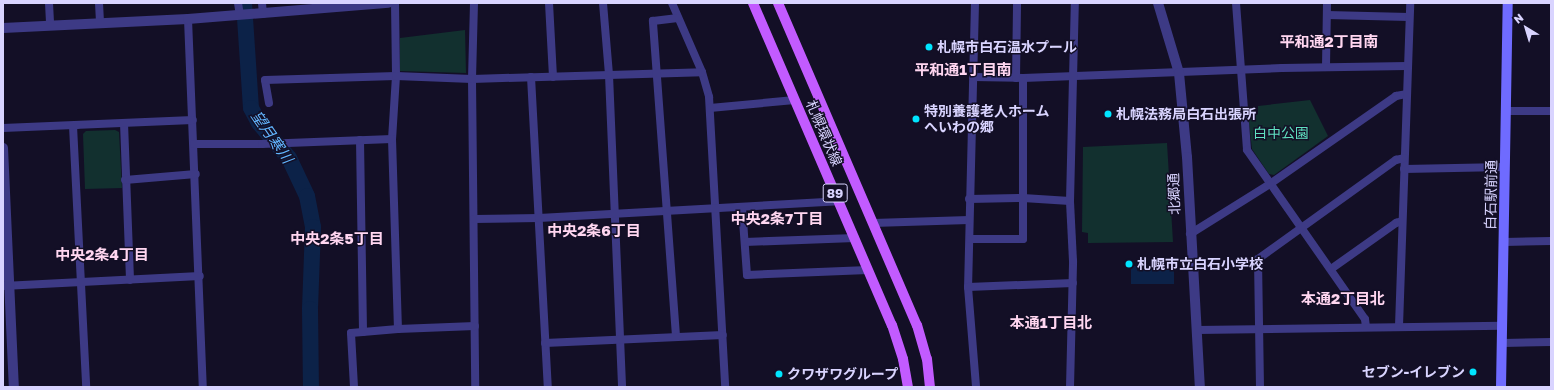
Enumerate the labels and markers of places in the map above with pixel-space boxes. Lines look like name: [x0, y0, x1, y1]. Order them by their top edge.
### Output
place label: 札幌市白石温水プール: [937, 39, 1077, 55]
marker: 札幌市白石温水プール: [924, 42, 934, 52]
place label: 特別養護老人ホーム へいわの郷: [924, 103, 1050, 136]
place label: 札幌法務局白石出張所: [1116, 106, 1256, 122]
marker: 札幌法務局白石出張所: [1103, 109, 1113, 119]
marker: 特別養護老人ホーム へいわの郷: [911, 114, 921, 124]
place label: 札幌市立白石小学校: [1137, 256, 1263, 272]
marker: 札幌市立白石小学校: [1124, 259, 1134, 269]
place label: セブン-イレブン: [1362, 364, 1465, 380]
place label: クワザワグループ: [787, 366, 899, 382]
marker: セブン-イレブン: [1468, 367, 1478, 377]
marker: クワザワグループ: [774, 369, 784, 379]

